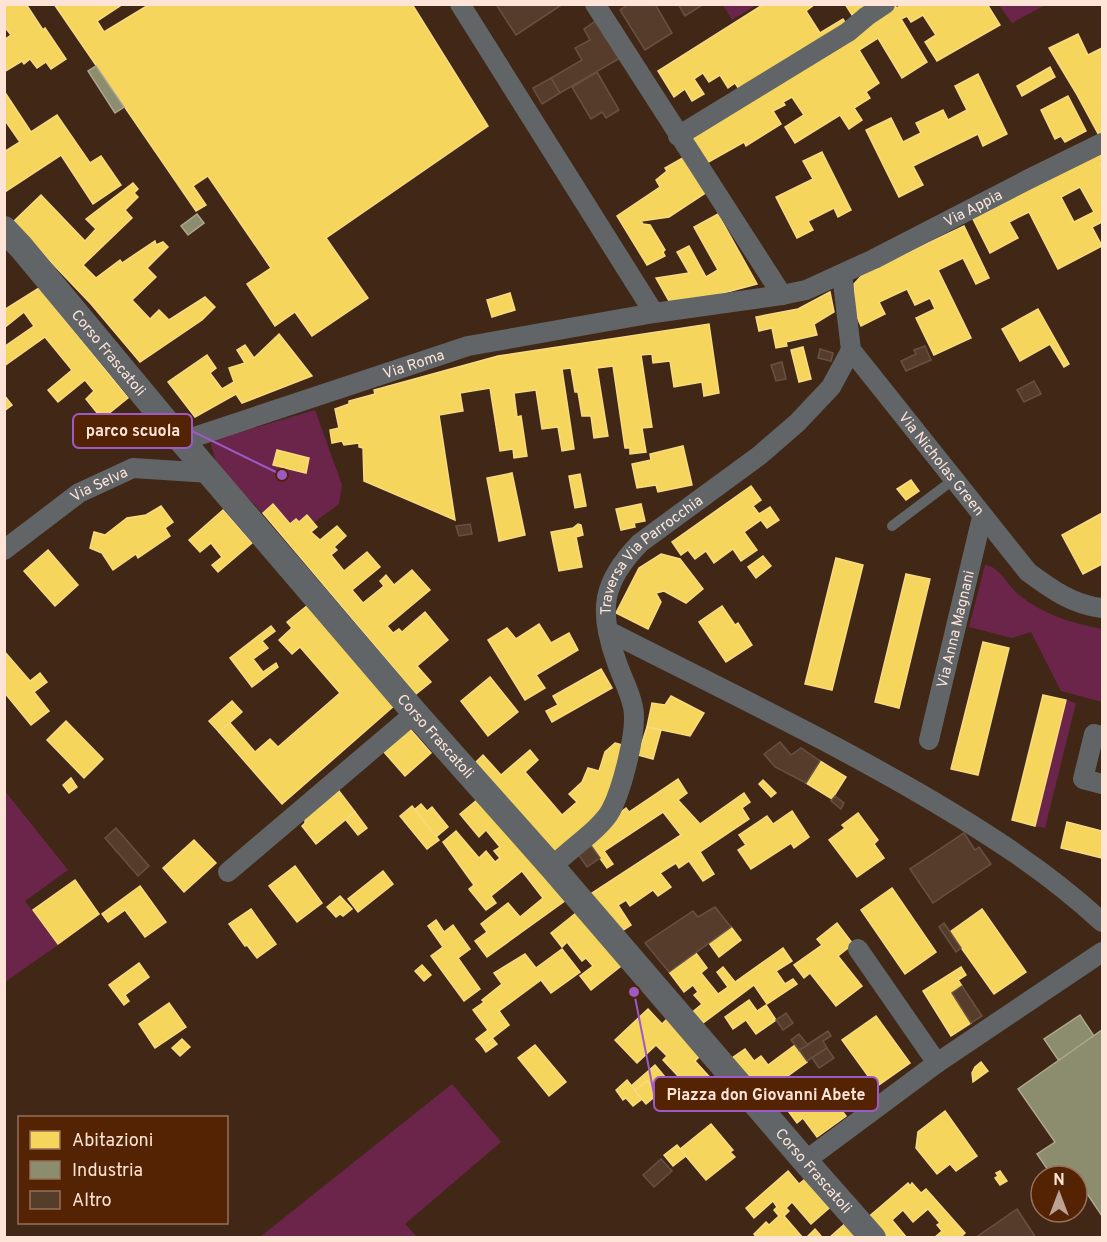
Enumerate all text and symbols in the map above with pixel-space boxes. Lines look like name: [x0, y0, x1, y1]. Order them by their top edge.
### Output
street label: Via Appia: [941, 186, 1006, 232]
street label: Corso Frascatoli: [66, 306, 149, 401]
street label: Via Roma: [381, 346, 447, 385]
street label: Via Nicholas Green: [893, 409, 988, 520]
callout: parco scuola: [73, 414, 192, 448]
text: parco scuola: [86, 422, 180, 442]
street label: Via Selva: [67, 464, 131, 507]
street label: Traversa Via Parrocchia: [598, 492, 707, 615]
street label: Via Anna Magnani: [934, 569, 980, 690]
street label: Corso Frascatoli: [392, 691, 477, 783]
callout: Piazza don Giovanni Abete: [654, 1077, 878, 1111]
text: Piazza don Giovanni Abete: [666, 1086, 866, 1106]
legend: [18, 1116, 228, 1224]
street label: Corso Frascatoli: [770, 1125, 855, 1218]
text: Abitazioni: [72, 1130, 153, 1153]
text: Industria: [72, 1160, 143, 1183]
north arrow: [1029, 1164, 1089, 1224]
text: N: [1053, 1171, 1065, 1191]
text: Altro: [72, 1190, 112, 1213]

